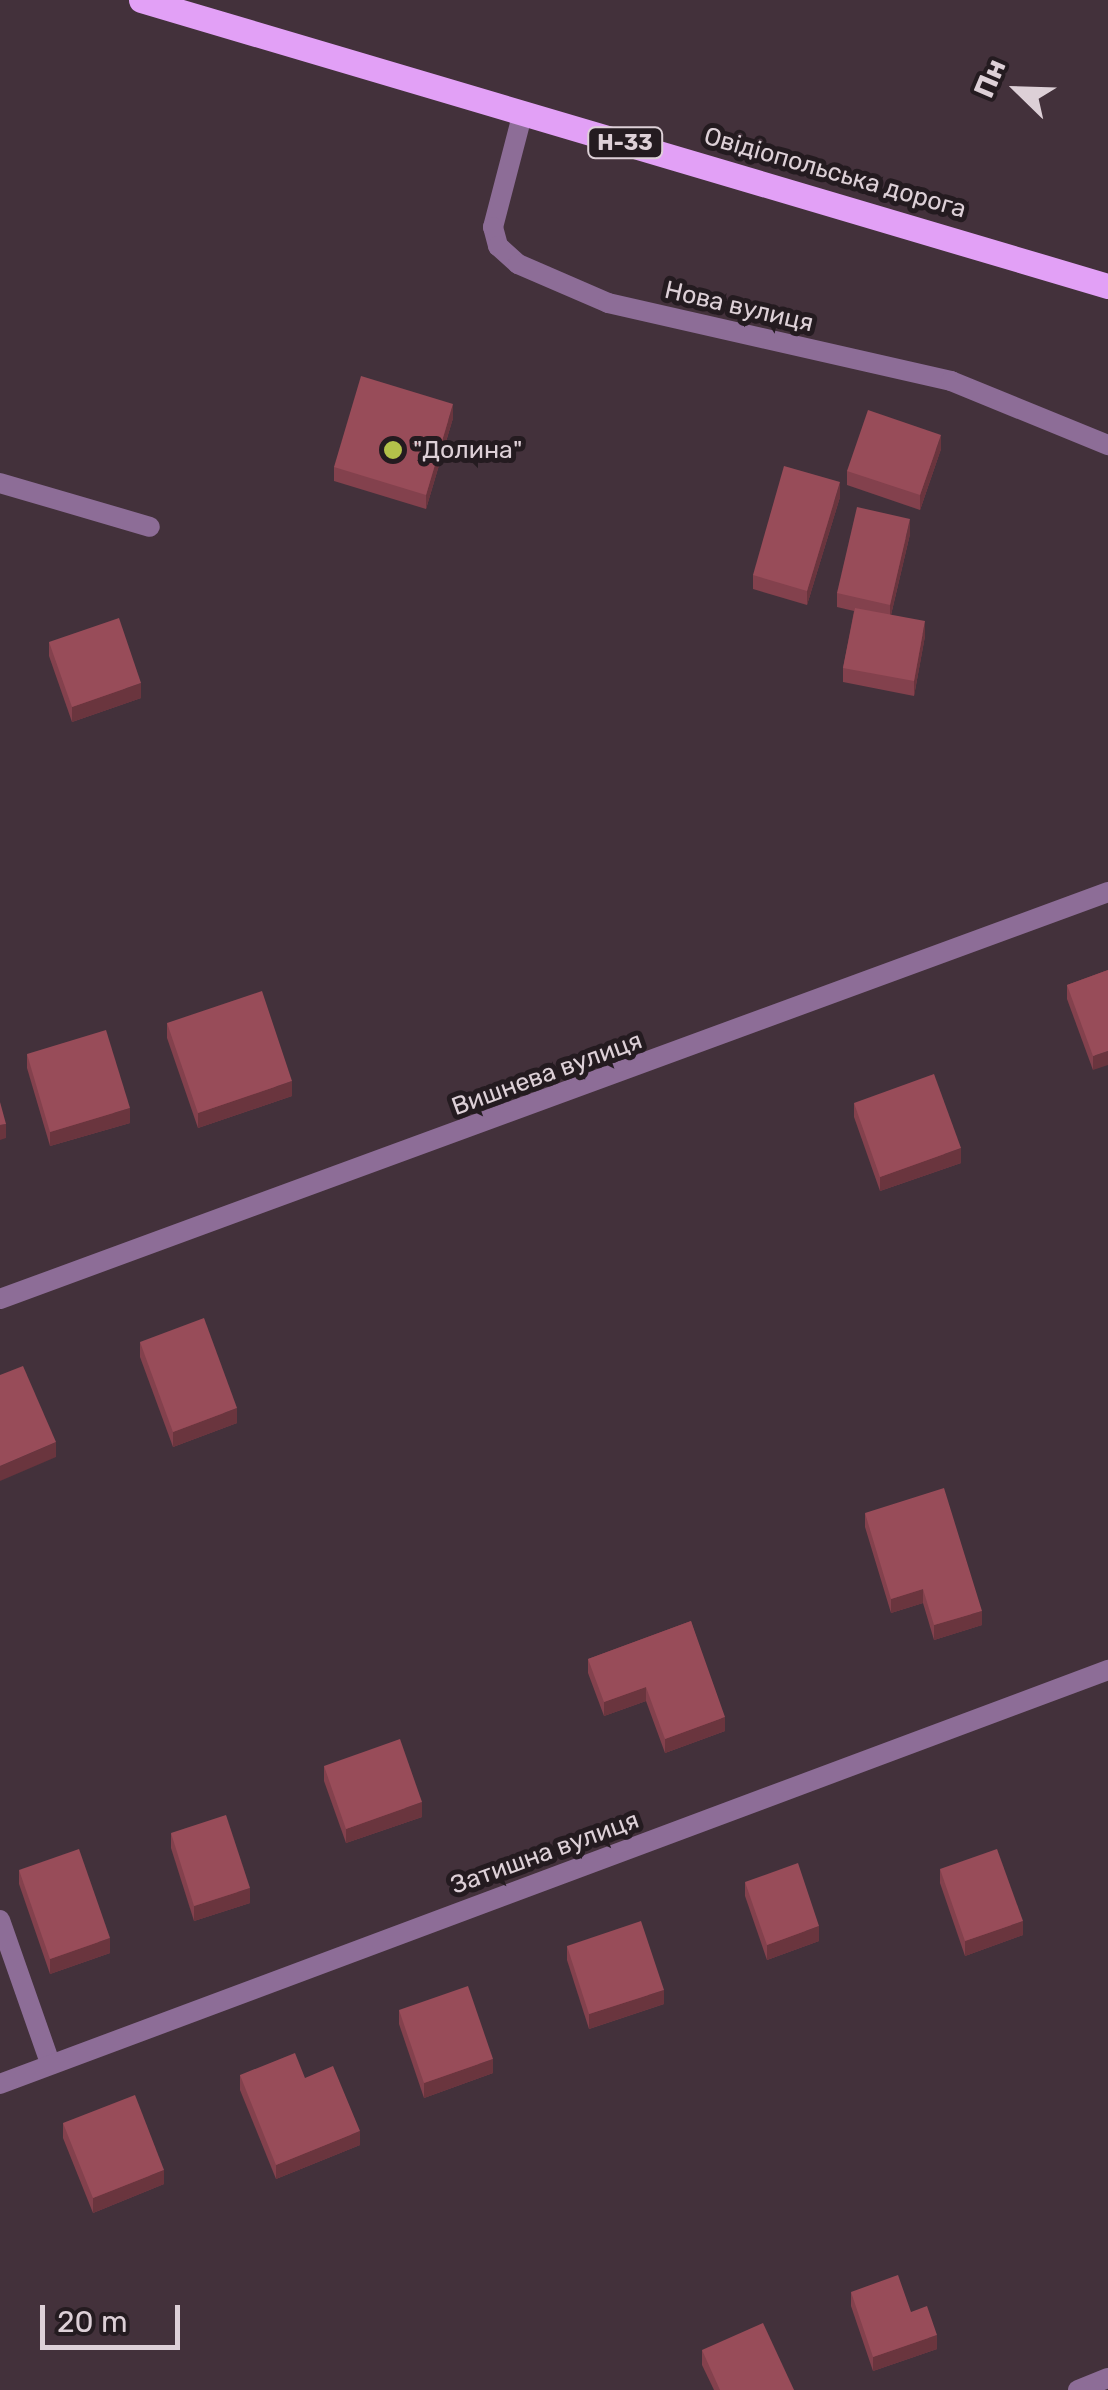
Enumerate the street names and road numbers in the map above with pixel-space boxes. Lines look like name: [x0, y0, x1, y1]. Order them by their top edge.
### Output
street label: Овідіопольська дорога: [701, 121, 969, 225]
road number: Н-33: [585, 126, 665, 160]
street label: Нова вулиця: [662, 275, 816, 339]
street label: Вишнева вулиця: [448, 1026, 646, 1122]
street label: Затишна вулиця: [447, 1805, 643, 1901]

